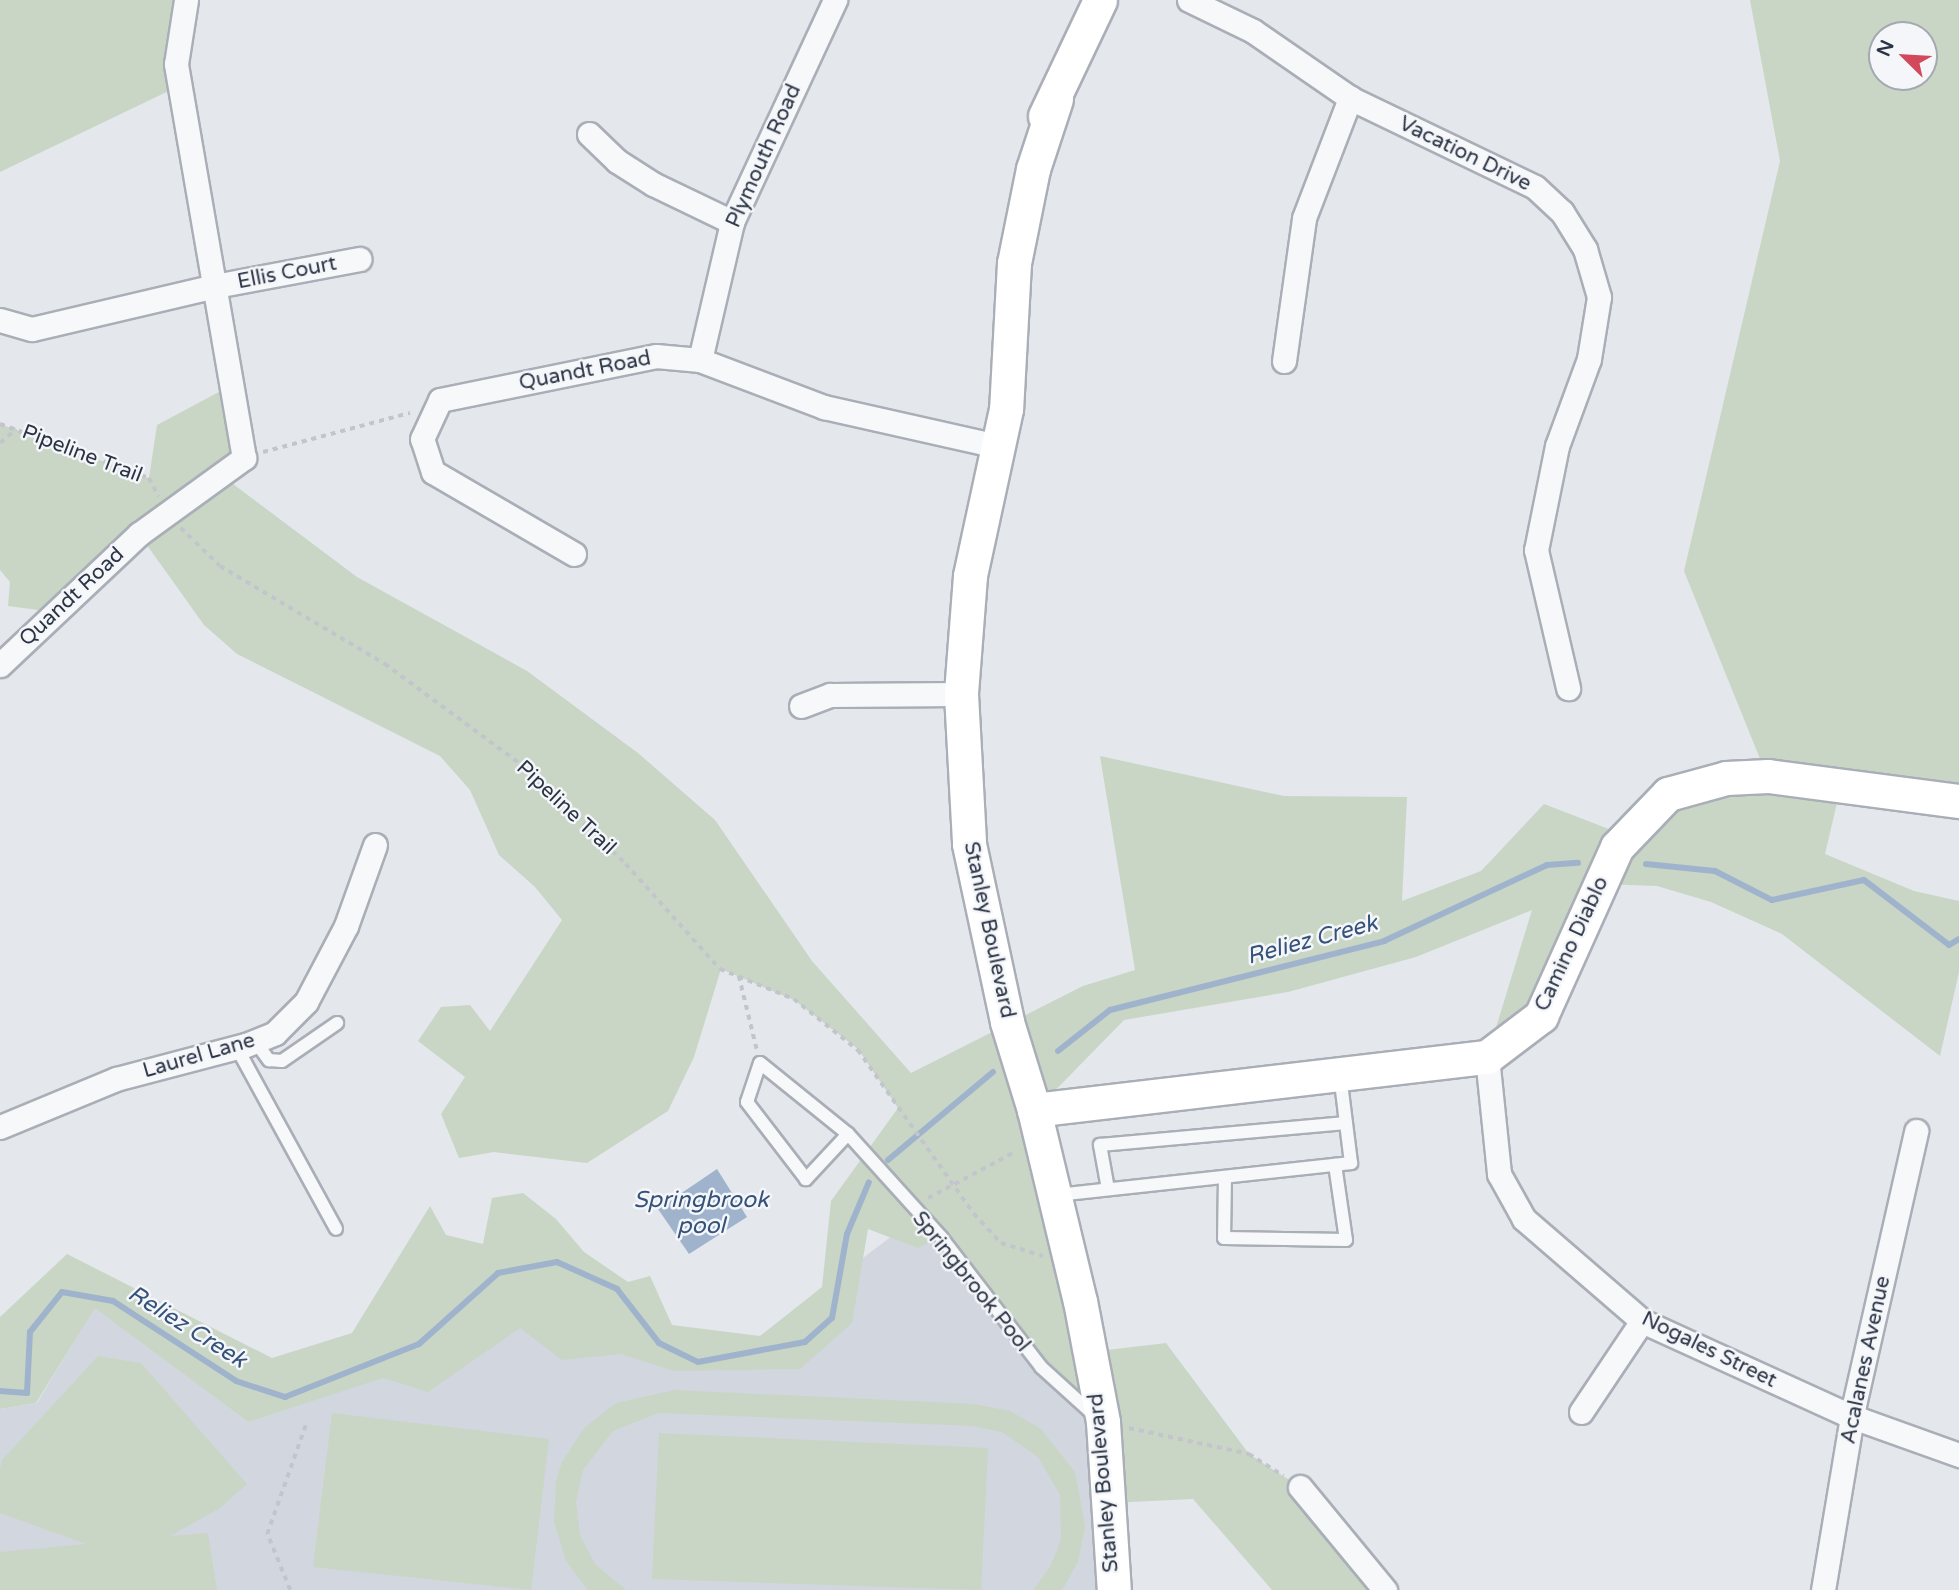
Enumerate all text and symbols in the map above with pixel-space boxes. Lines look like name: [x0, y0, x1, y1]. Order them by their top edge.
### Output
north arrow: [1868, 21, 1938, 91]
text: N: [1872, 37, 1899, 60]
street label: Plymouth Road: [721, 80, 807, 232]
street label: Vacation Drive: [1395, 111, 1535, 197]
street label: Ellis Court: [235, 251, 339, 295]
street label: Quandt Road: [517, 346, 653, 396]
street label: Pipeline Trail: [18, 420, 146, 488]
street label: Quandt Road: [14, 542, 130, 652]
street label: Pipeline Trail: [511, 756, 621, 860]
street label: Stanley Boulevard: [958, 840, 1020, 1020]
street label: Camino Diablo: [1530, 873, 1614, 1015]
water label: Reliez Creek: [1244, 909, 1380, 971]
street label: Laurel Lane: [140, 1028, 258, 1084]
water label: Springbrook pool: [633, 1186, 769, 1240]
street label: Springbrook Pool: [907, 1207, 1035, 1357]
street label: Acalanes Avenue: [1836, 1274, 1896, 1446]
water label: Reliez Creek: [123, 1280, 251, 1374]
street label: Nogales Street: [1637, 1306, 1781, 1394]
street label: Stanley Boulevard: [1084, 1392, 1124, 1574]

